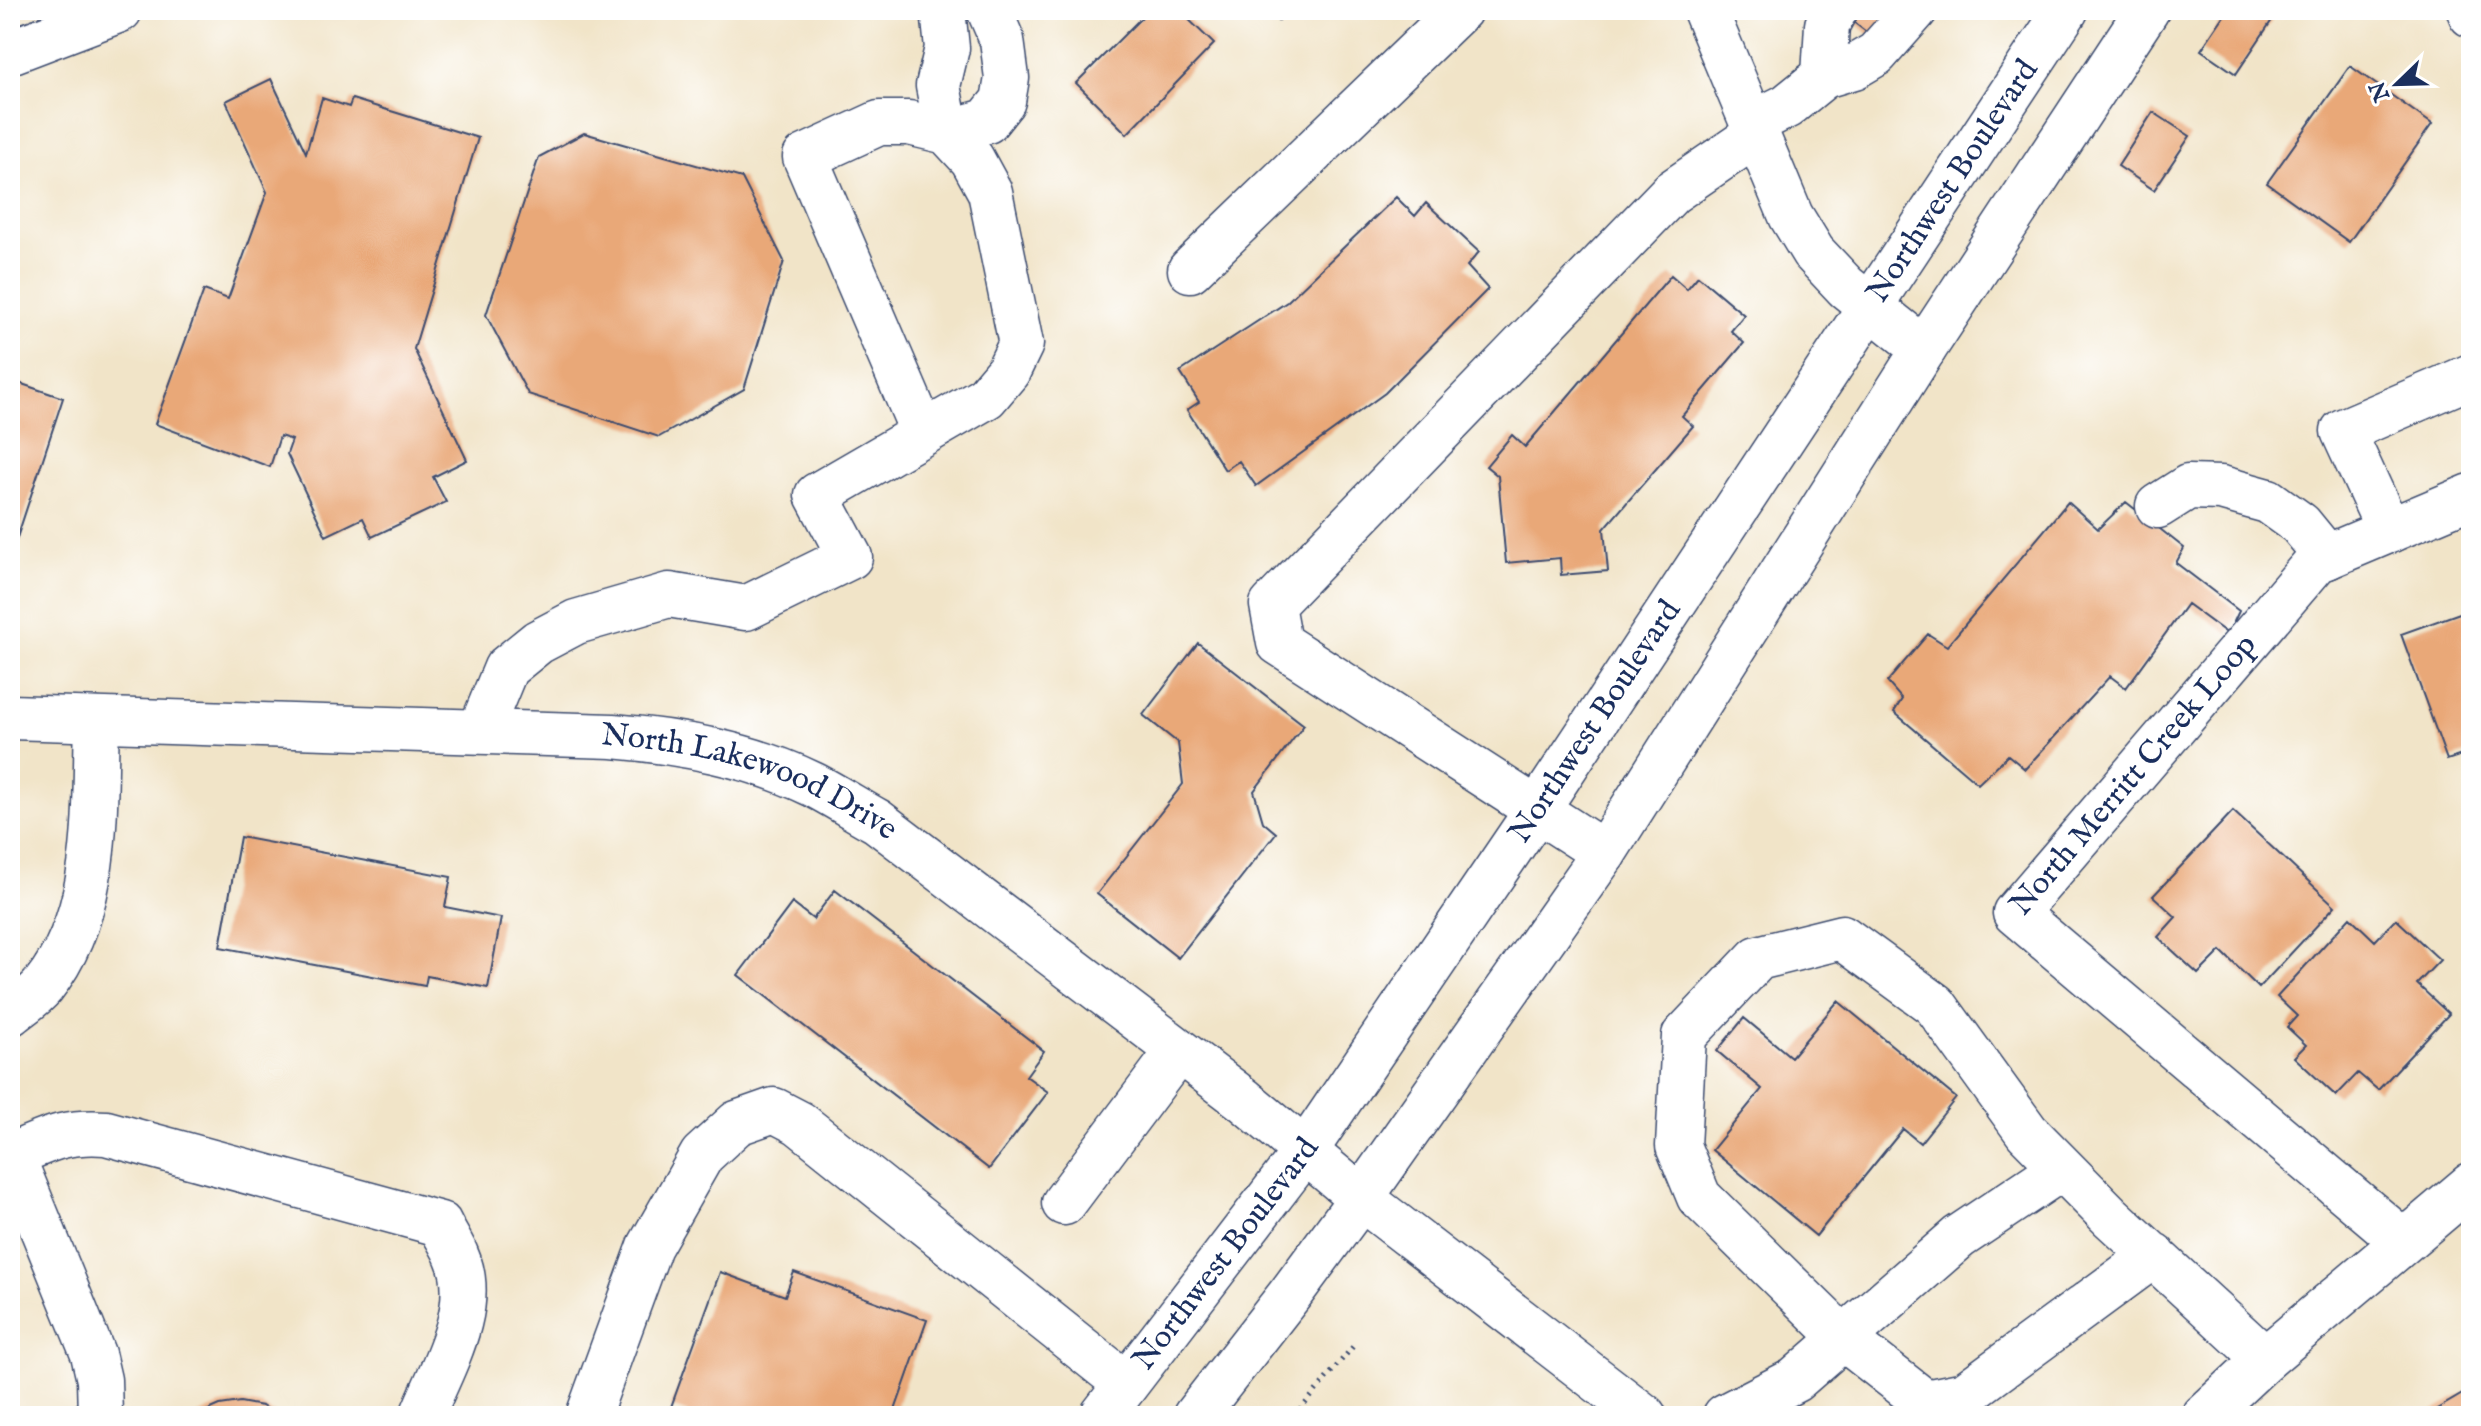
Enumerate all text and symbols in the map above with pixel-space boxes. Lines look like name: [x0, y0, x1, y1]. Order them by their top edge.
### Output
north arrow: [2357, 44, 2437, 124]
street label: Northwest Boulevard: [1858, 51, 2048, 311]
text: N: [2364, 77, 2397, 106]
street label: Northwest Boulevard: [1500, 592, 1691, 851]
street label: North Merritt Creek Loop: [2001, 625, 2266, 924]
street label: North Lakewood Drive: [600, 715, 906, 850]
street label: Northwest Boulevard: [1124, 1129, 1329, 1379]

